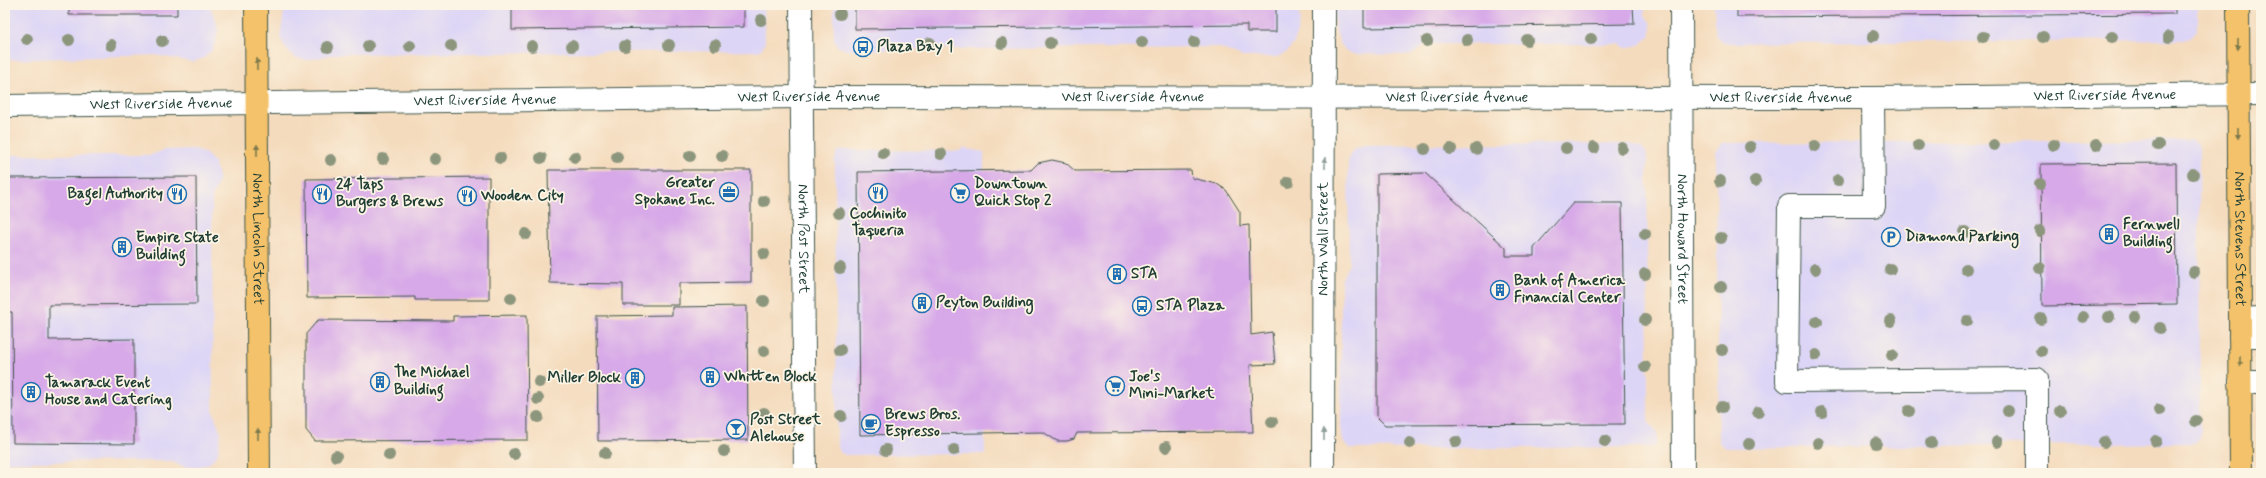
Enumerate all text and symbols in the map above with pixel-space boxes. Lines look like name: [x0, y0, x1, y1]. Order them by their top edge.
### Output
bus stop icon: Plaza Bay 1: [852, 36, 874, 58]
place label: Plaza Bay 1: [877, 37, 953, 57]
one-way arrow: [2235, 38, 2241, 51]
one-way arrow: [254, 57, 260, 70]
street label: West Riverside Avenue: [2033, 85, 2177, 106]
street label: West Riverside Avenue: [737, 87, 881, 108]
street label: West Riverside Avenue: [1062, 87, 1205, 107]
street label: West Riverside Avenue: [1386, 88, 1529, 108]
street label: West Riverside Avenue: [1710, 88, 1853, 108]
street label: West Riverside Avenue: [413, 90, 557, 111]
street label: West Riverside Avenue: [89, 93, 233, 115]
one-way arrow: [2235, 127, 2241, 140]
one-way arrow: [254, 143, 260, 156]
one-way arrow: [1322, 156, 1328, 169]
street label: North Stevens Street: [2229, 171, 2250, 307]
street label: North Lincoln Street: [247, 173, 268, 305]
place label: Greater Spokane Inc.: [635, 173, 716, 210]
place label: Downtown Quick Stop 2: [974, 174, 1052, 211]
street label: North Howard Street: [1672, 174, 1692, 305]
place label: 24 Taps Burgers & Brews: [336, 175, 444, 214]
office icon: Greater Spokane Inc.: [718, 181, 740, 203]
restaurant icon: Cochinito Taqueria: [867, 182, 889, 204]
supermarket icon: Downtown Quick Stop 2: [949, 182, 971, 204]
street label: North Wall Street: [1313, 182, 1334, 296]
restaurant icon: Bagel Authority: [166, 183, 188, 205]
restaurant icon: 24 Taps Burgers & Brews: [311, 183, 333, 205]
place label: Bagel Authority: [67, 184, 163, 206]
street label: North Post Street: [793, 184, 813, 294]
restaurant icon: Wooden City: [456, 185, 478, 207]
place label: Wooden City: [480, 186, 564, 206]
place label: Cochinito Taqueria: [850, 204, 907, 241]
place label: Fernwell Building: [2123, 215, 2180, 254]
building icon: Fernwell Building: [2098, 223, 2120, 245]
parking icon: Diamond Parking: [1880, 226, 1902, 248]
place label: Diamond Parking: [1905, 227, 2019, 249]
place label: Empire State Building: [136, 228, 219, 267]
building icon: Empire State Building: [111, 236, 133, 258]
building icon: STA: [1106, 263, 1128, 285]
place label: STA: [1131, 264, 1158, 284]
place label: Bank of America Financial Center: [1514, 271, 1626, 308]
building icon: Bank of America Financial Center: [1489, 279, 1511, 301]
building icon: Peyton Building: [911, 292, 933, 314]
place label: Peyton Building: [936, 293, 1034, 315]
bus stop icon: STA Plaza: [1131, 295, 1153, 317]
place label: STA Plaza: [1156, 296, 1225, 316]
one-way arrow: [2237, 355, 2243, 368]
place label: The Michael Building: [394, 363, 470, 402]
building icon: Whitten Block: [699, 366, 721, 388]
building icon: Miller Block: [624, 367, 646, 389]
place label: Whitten Block: [723, 367, 817, 387]
place label: Joe's Mini-Market: [1129, 367, 1215, 404]
place label: Miller Block: [547, 368, 622, 388]
building icon: The Michael Building: [369, 371, 391, 393]
place label: Tamarack Event House and Catering: [45, 373, 172, 411]
supermarket icon: Joe's Mini-Market: [1104, 375, 1126, 397]
building icon: Tamarack Event House and Catering: [20, 381, 42, 403]
place label: Brews Bros. Espresso: [885, 405, 960, 442]
place label: Post Street Alehouse: [750, 410, 822, 447]
cafe icon: Brews Bros. Espresso: [860, 413, 882, 435]
bar icon: Post Street Alehouse: [725, 418, 747, 440]
one-way arrow: [1321, 427, 1327, 440]
one-way arrow: [255, 428, 262, 440]

